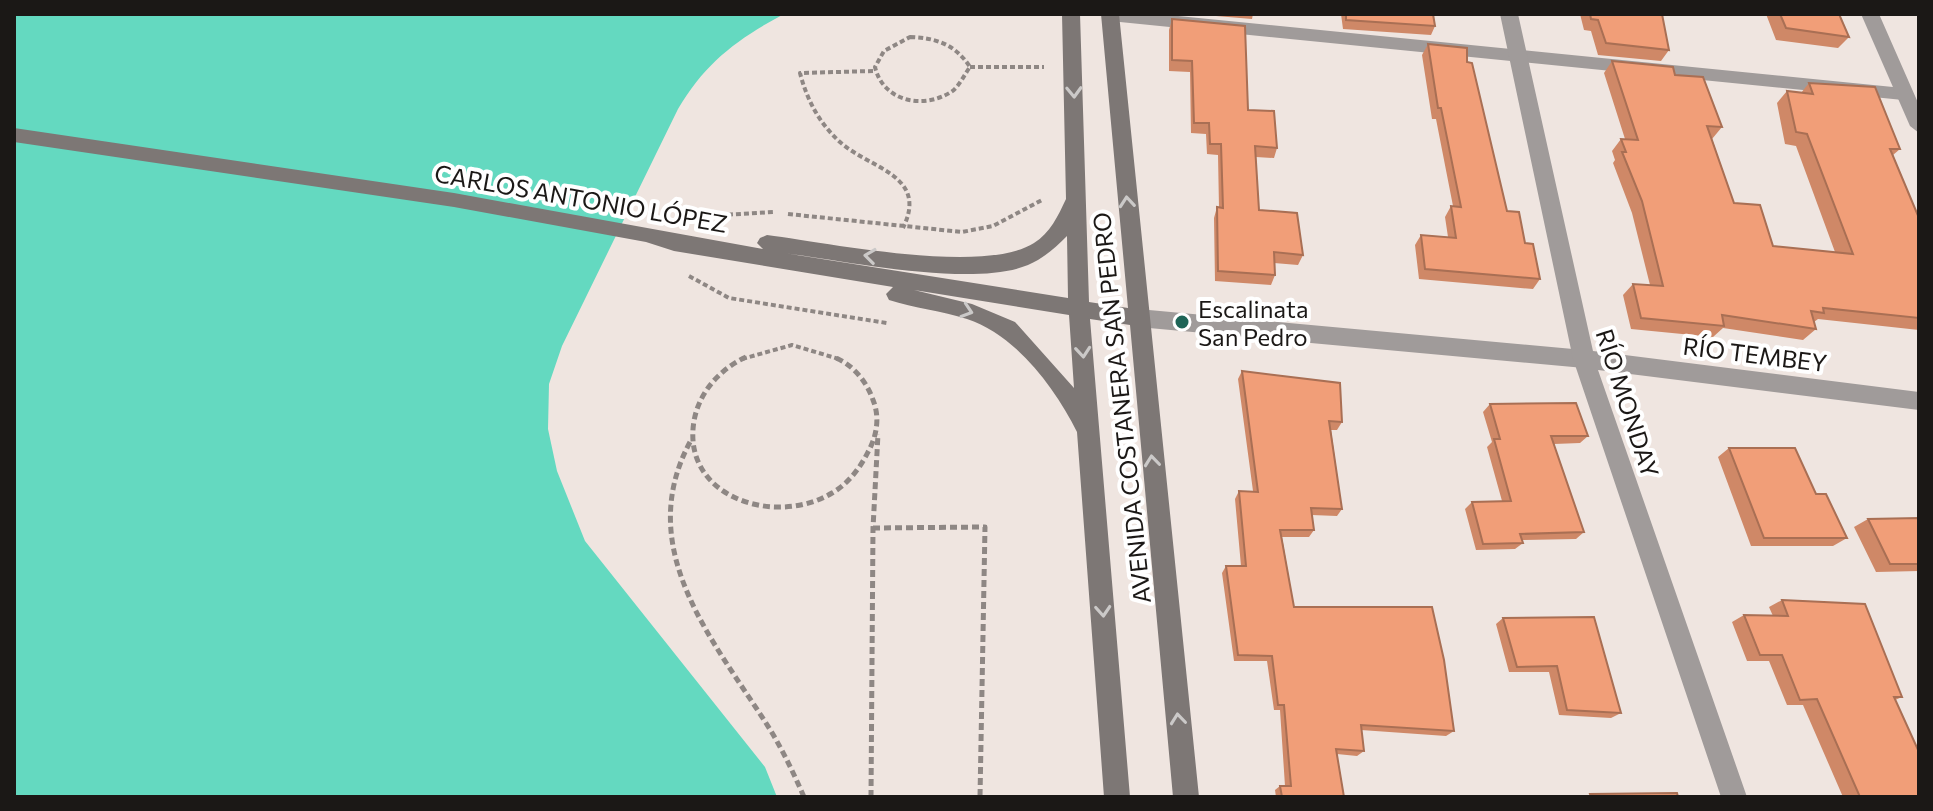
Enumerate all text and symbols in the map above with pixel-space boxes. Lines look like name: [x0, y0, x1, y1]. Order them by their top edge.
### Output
one-way arrow: [1065, 86, 1082, 99]
street label: CARLOS ANTONIO LÓPEZ: [432, 158, 730, 238]
one-way arrow: [1119, 195, 1136, 208]
street label: AVENIDA COSTANERA SAN PEDRO: [1086, 211, 1156, 605]
one-way arrow: [863, 248, 877, 265]
place label: Escalinata San Pedro: [1198, 294, 1308, 351]
one-way arrow: [959, 302, 973, 318]
marker: Escalinata San Pedro: [1173, 313, 1191, 331]
street label: RÍO MONDAY: [1590, 325, 1666, 481]
street label: RÍO TEMBEY: [1681, 331, 1829, 377]
one-way arrow: [1074, 346, 1091, 359]
one-way arrow: [1144, 454, 1161, 467]
one-way arrow: [1094, 605, 1111, 618]
one-way arrow: [1169, 712, 1186, 725]

